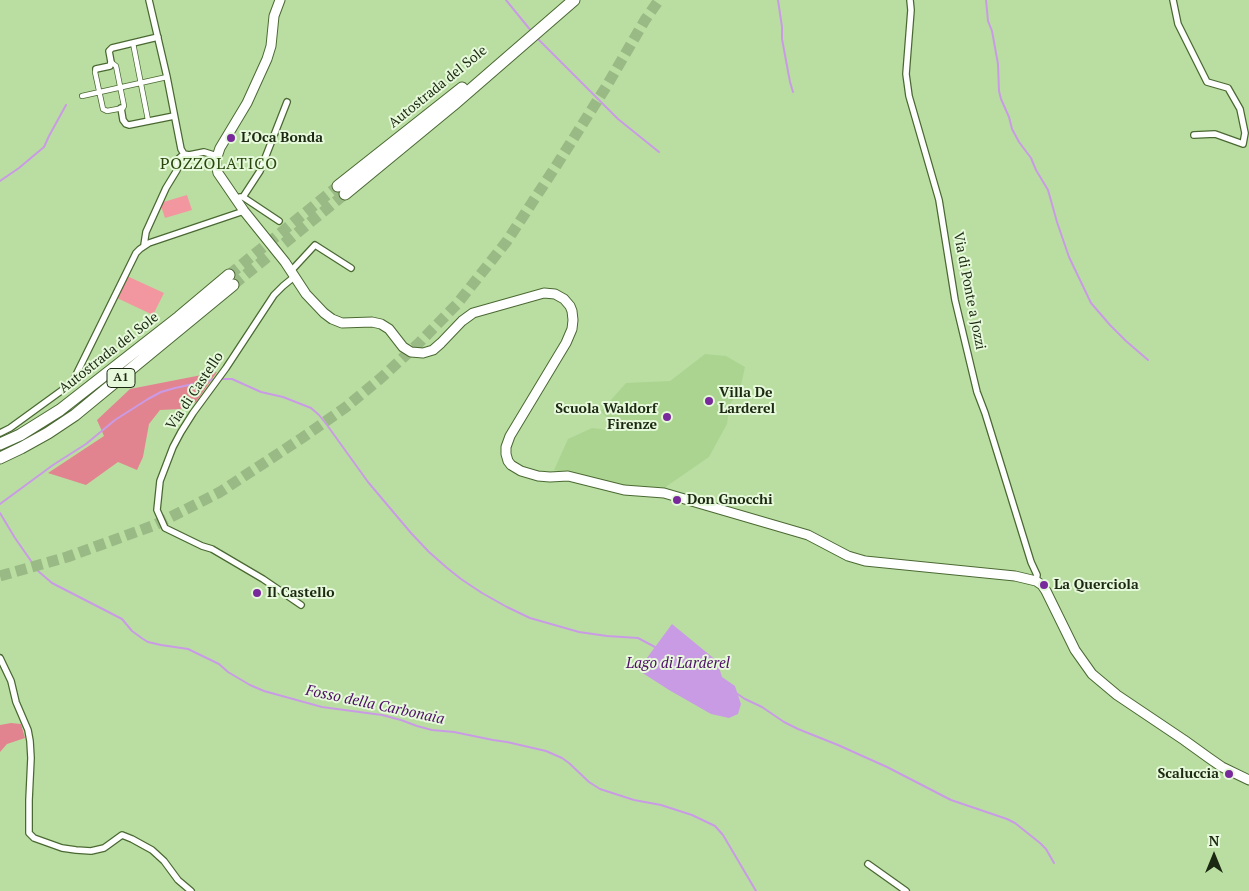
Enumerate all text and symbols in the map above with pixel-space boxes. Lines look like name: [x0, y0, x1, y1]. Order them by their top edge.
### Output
street label: Autostrada del Sole: [386, 42, 490, 132]
place label: L’Oca Bonda: [241, 130, 323, 146]
marker: L’Oca Bonda: [225, 132, 237, 144]
district label: POZZOLATICO: [159, 154, 279, 174]
street label: Via di Ponte a Jozzi: [949, 231, 989, 351]
street label: Autostrada del Sole: [56, 309, 162, 397]
street label: Via di Castello: [163, 349, 227, 433]
road number: A1: [107, 368, 135, 388]
place label: Villa De Larderel: [719, 385, 775, 418]
marker: Villa De Larderel: [703, 395, 715, 407]
place label: Scuola Waldorf Firenze: [555, 401, 657, 434]
marker: Scuola Waldorf Firenze: [661, 411, 673, 423]
place label: Don Gnocchi: [687, 492, 773, 508]
marker: Don Gnocchi: [671, 494, 683, 506]
place label: La Querciola: [1054, 577, 1139, 593]
marker: La Querciola: [1038, 579, 1050, 591]
place label: Il Castello: [267, 585, 335, 601]
marker: Il Castello: [251, 587, 263, 599]
water label: Lago di Larderel: [626, 655, 730, 673]
water label: Fosso della Carbonaia: [304, 681, 446, 729]
place label: Scaluccia: [1157, 766, 1219, 782]
marker: Scaluccia: [1223, 768, 1235, 780]
north arrow: [1189, 831, 1239, 881]
text: N: [1209, 831, 1219, 850]

